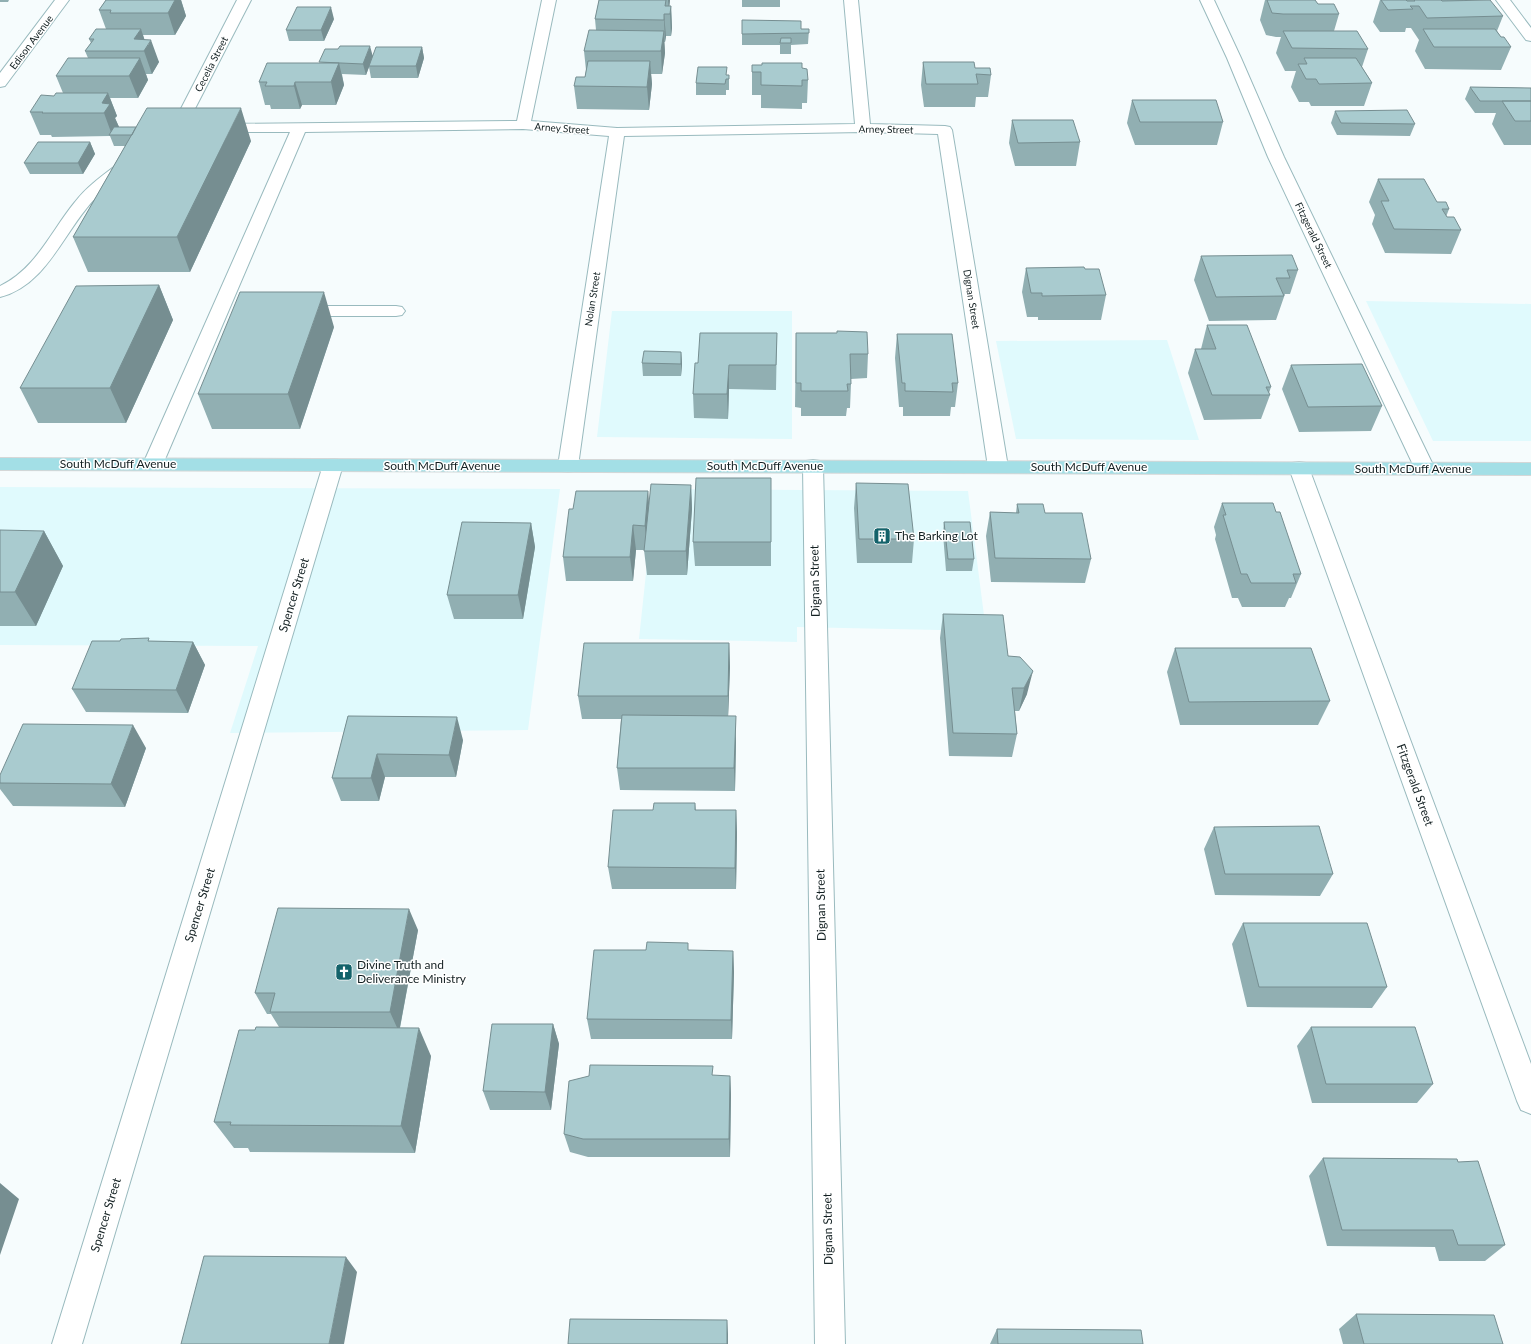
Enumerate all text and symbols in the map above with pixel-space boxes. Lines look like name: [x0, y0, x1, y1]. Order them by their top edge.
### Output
street label: Edison Avenue: [7, 13, 55, 71]
street label: Cecelia Street: [192, 34, 230, 94]
street label: Arney Street: [534, 120, 590, 136]
street label: Arney Street: [858, 123, 914, 135]
street label: Fitzgerald Street: [1293, 200, 1335, 270]
street label: Dignan Street: [961, 268, 983, 330]
street label: Nolan Street: [582, 271, 602, 327]
street label: South McDuff Avenue: [60, 456, 176, 471]
street label: South McDuff Avenue: [384, 458, 500, 473]
street label: South McDuff Avenue: [707, 458, 823, 473]
street label: South McDuff Avenue: [1031, 459, 1147, 474]
street label: South McDuff Avenue: [1355, 461, 1471, 476]
building icon: The Barking Lot: [872, 526, 892, 546]
place label: The Barking Lot: [895, 528, 978, 543]
street label: Dignan Street: [806, 544, 823, 617]
street label: Spencer Street: [275, 555, 312, 634]
street label: Fitzgerald Street: [1394, 742, 1438, 829]
street label: Spencer Street: [181, 865, 218, 944]
street label: Dignan Street: [812, 868, 829, 941]
place label: Divine Truth and Deliverance Ministry: [357, 957, 467, 986]
church icon: Divine Truth and Deliverance Ministry: [334, 962, 354, 982]
street label: Spencer Street: [87, 1175, 124, 1254]
street label: Dignan Street: [819, 1192, 836, 1265]

